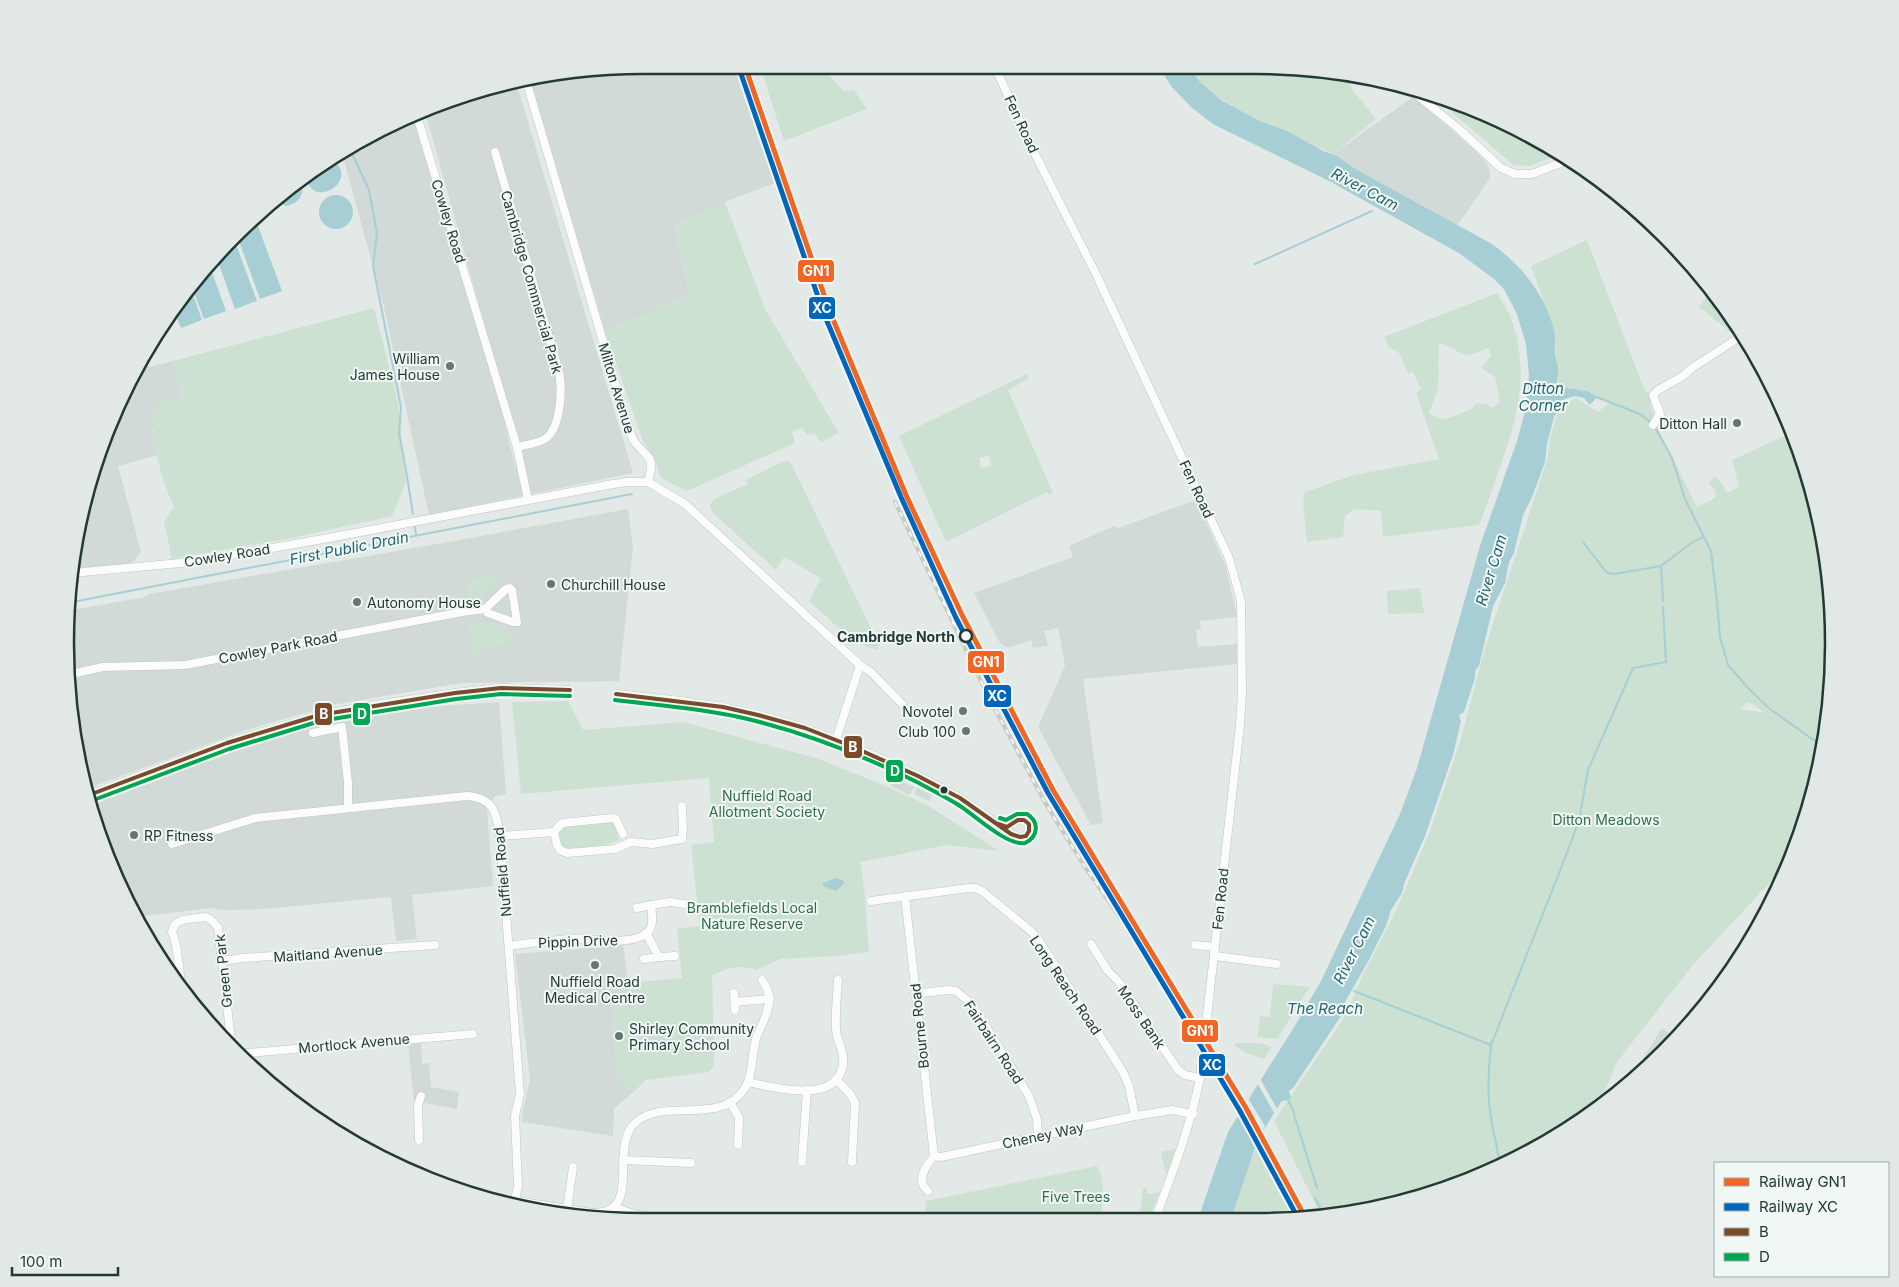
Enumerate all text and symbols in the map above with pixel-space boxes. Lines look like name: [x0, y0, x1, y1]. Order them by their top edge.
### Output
street label: Fen Road: [1001, 92, 1043, 156]
water label: River Cam: [1328, 163, 1402, 215]
street label: Cowley Road: [428, 177, 470, 265]
street label: Cambridge Commercial Park: [498, 188, 566, 376]
line badge: GN1: [797, 259, 835, 283]
text: GN1: [802, 262, 830, 279]
line badge: XC: [808, 296, 836, 320]
text: XC: [812, 299, 832, 316]
street label: Milton Avenue: [595, 341, 639, 435]
place label: William James House: [350, 350, 440, 383]
marker: William James House: [444, 360, 456, 372]
water label: Ditton Corner: [1519, 379, 1568, 415]
place label: Ditton Hall: [1659, 415, 1727, 432]
marker: Ditton Hall: [1731, 417, 1743, 429]
street label: Fen Road: [1176, 457, 1218, 521]
water label: First Public Drain: [288, 527, 410, 569]
water label: River Cam: [1471, 532, 1511, 608]
street label: Cowley Road: [183, 540, 271, 570]
place label: Churchill House: [561, 576, 666, 593]
marker: Churchill House: [545, 578, 557, 590]
place label: Autonomy House: [367, 594, 481, 611]
marker: Autonomy House: [351, 596, 363, 608]
street label: Cowley Park Road: [217, 627, 339, 667]
place label: Cambridge North: [837, 628, 955, 645]
marker: Cambridge North: [959, 629, 973, 643]
line badge: GN1: [967, 650, 1005, 674]
text: GN1: [972, 653, 1000, 670]
line badge: XC: [983, 684, 1012, 708]
text: XC: [987, 687, 1007, 704]
line badge: B: [314, 702, 333, 726]
line badge: D: [352, 702, 371, 726]
place label: Novotel: [902, 703, 953, 720]
text: B: [319, 705, 329, 722]
text: D: [357, 705, 367, 722]
marker: Novotel: [957, 705, 969, 717]
place label: Club 100: [898, 723, 956, 740]
marker: Club 100: [960, 725, 972, 737]
line badge: B: [843, 735, 863, 759]
text: B: [848, 738, 858, 755]
line badge: D: [885, 759, 904, 783]
text: D: [890, 762, 900, 779]
unlabelled marker: [939, 785, 949, 795]
park label: Nuffield Road Allotment Society: [709, 787, 825, 820]
park label: Ditton Meadows: [1552, 811, 1660, 828]
street label: Nuffield Road: [490, 826, 514, 918]
place label: RP Fitness: [144, 827, 213, 844]
marker: RP Fitness: [128, 829, 140, 841]
street label: Fen Road: [1208, 867, 1232, 931]
park label: Bramblefields Local Nature Reserve: [687, 899, 817, 932]
water label: River Cam: [1329, 913, 1379, 987]
street label: Pippin Drive: [538, 931, 618, 951]
street label: Long Reach Road: [1027, 932, 1105, 1038]
street label: Green Park: [211, 933, 235, 1009]
street label: Maitland Avenue: [273, 941, 383, 965]
marker: Nuffield Road Medical Centre: [589, 959, 601, 971]
place label: Nuffield Road Medical Centre: [545, 973, 645, 1006]
street label: Moss Bank: [1115, 982, 1170, 1052]
street label: Bourne Road: [906, 983, 932, 1069]
street label: Fairbairn Road: [961, 997, 1027, 1087]
water label: The Reach: [1287, 999, 1363, 1018]
line badge: GN1: [1181, 1019, 1219, 1043]
place label: Shirley Community Primary School: [629, 1020, 754, 1053]
text: GN1: [1186, 1022, 1214, 1039]
street label: Mortlock Avenue: [298, 1030, 410, 1056]
marker: Shirley Community Primary School: [613, 1030, 625, 1042]
line badge: XC: [1198, 1053, 1226, 1077]
text: XC: [1202, 1056, 1222, 1073]
street label: Cheney Way: [1001, 1118, 1086, 1152]
legend: [1714, 1162, 1889, 1277]
text: Railway GN1: [1759, 1172, 1846, 1191]
park label: Five Trees: [1042, 1188, 1110, 1205]
text: Railway XC: [1759, 1197, 1838, 1216]
text: B: [1759, 1222, 1769, 1241]
scale bar: [12, 1244, 119, 1276]
text: D: [1759, 1247, 1770, 1266]
text: 100 m: [20, 1252, 62, 1271]

